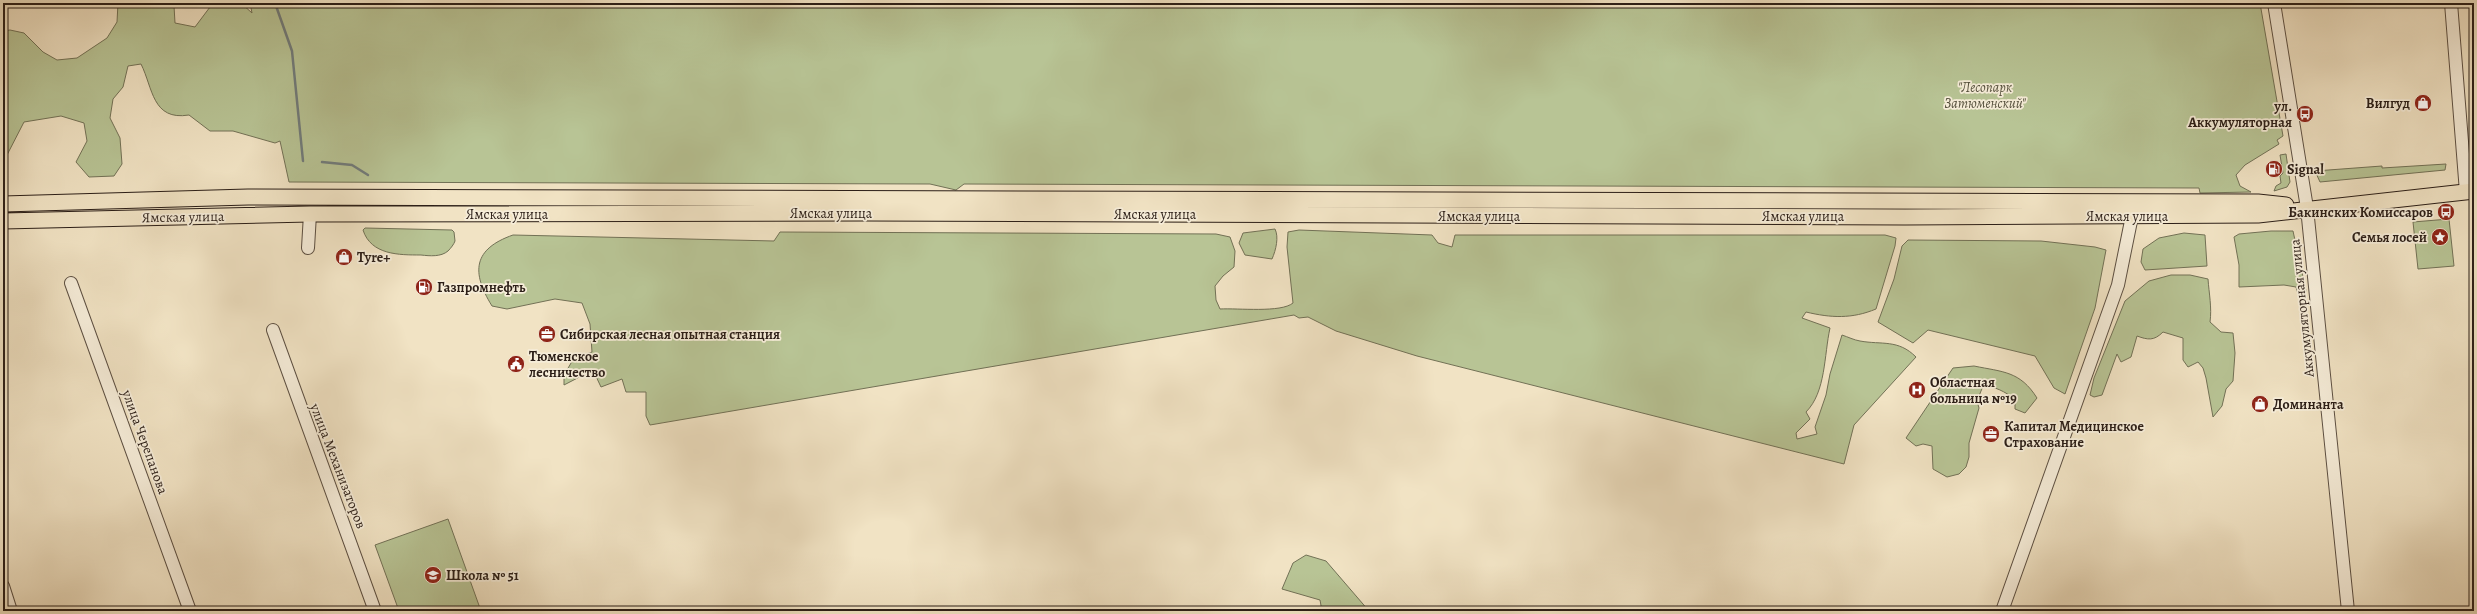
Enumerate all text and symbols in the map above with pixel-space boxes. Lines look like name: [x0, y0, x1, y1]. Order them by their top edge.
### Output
park label: "Лесопарк Затюменский": [1944, 78, 2027, 113]
shop icon: Вилгуд: [2413, 93, 2433, 113]
place label: Вилгуд: [2366, 94, 2410, 113]
place label: ул. Аккумуляторная: [2187, 97, 2292, 132]
bus stop icon: ул. Аккумуляторная: [2295, 104, 2315, 124]
fuel station icon: Signal: [2264, 159, 2284, 179]
place label: Signal: [2287, 160, 2324, 179]
bus stop icon: Бакинских Комиссаров: [2436, 202, 2456, 222]
place label: Бакинских Комиссаров: [2288, 203, 2433, 222]
street label: Ямская улица: [790, 204, 873, 223]
street label: Ямская улица: [466, 205, 549, 224]
street label: Ямская улица: [1114, 205, 1197, 224]
street label: Ямская улица: [142, 207, 225, 227]
street label: Ямская улица: [1438, 207, 1521, 226]
street label: Ямская улица: [1762, 207, 1845, 226]
street label: Ямская улица: [2086, 207, 2169, 226]
place icon: Семья лосей: [2430, 227, 2450, 247]
place label: Семья лосей: [2352, 228, 2427, 247]
street label: Аккумуляторная улица: [2285, 237, 2319, 379]
shop icon: Tyre+: [334, 247, 354, 267]
place label: Tyre+: [357, 248, 390, 267]
fuel station icon: Газпромнефть: [414, 277, 434, 297]
place label: Газпромнефть: [437, 278, 526, 297]
office icon: Сибирская лесная опытная станция: [537, 324, 557, 344]
place label: Сибирская лесная опытная станция: [560, 325, 780, 344]
place label: Тюменское лесничество: [528, 347, 605, 382]
public building icon: Тюменское лесничество: [506, 354, 526, 374]
place label: Областная больница №19: [1930, 373, 2017, 408]
hospital icon: Областная больница №19: [1907, 380, 1927, 400]
street label: улица Черепанова: [117, 386, 173, 497]
shop icon: Доминанта: [2250, 394, 2270, 414]
place label: Доминанта: [2273, 395, 2344, 414]
street label: улица Механизаторов: [305, 400, 371, 532]
place label: Капитал Медицинское Страхование: [2004, 417, 2144, 452]
office icon: Капитал Медицинское Страхование: [1981, 424, 2001, 444]
school or university icon: Школа № 51: [423, 565, 443, 585]
place label: Школа № 51: [446, 566, 519, 585]

